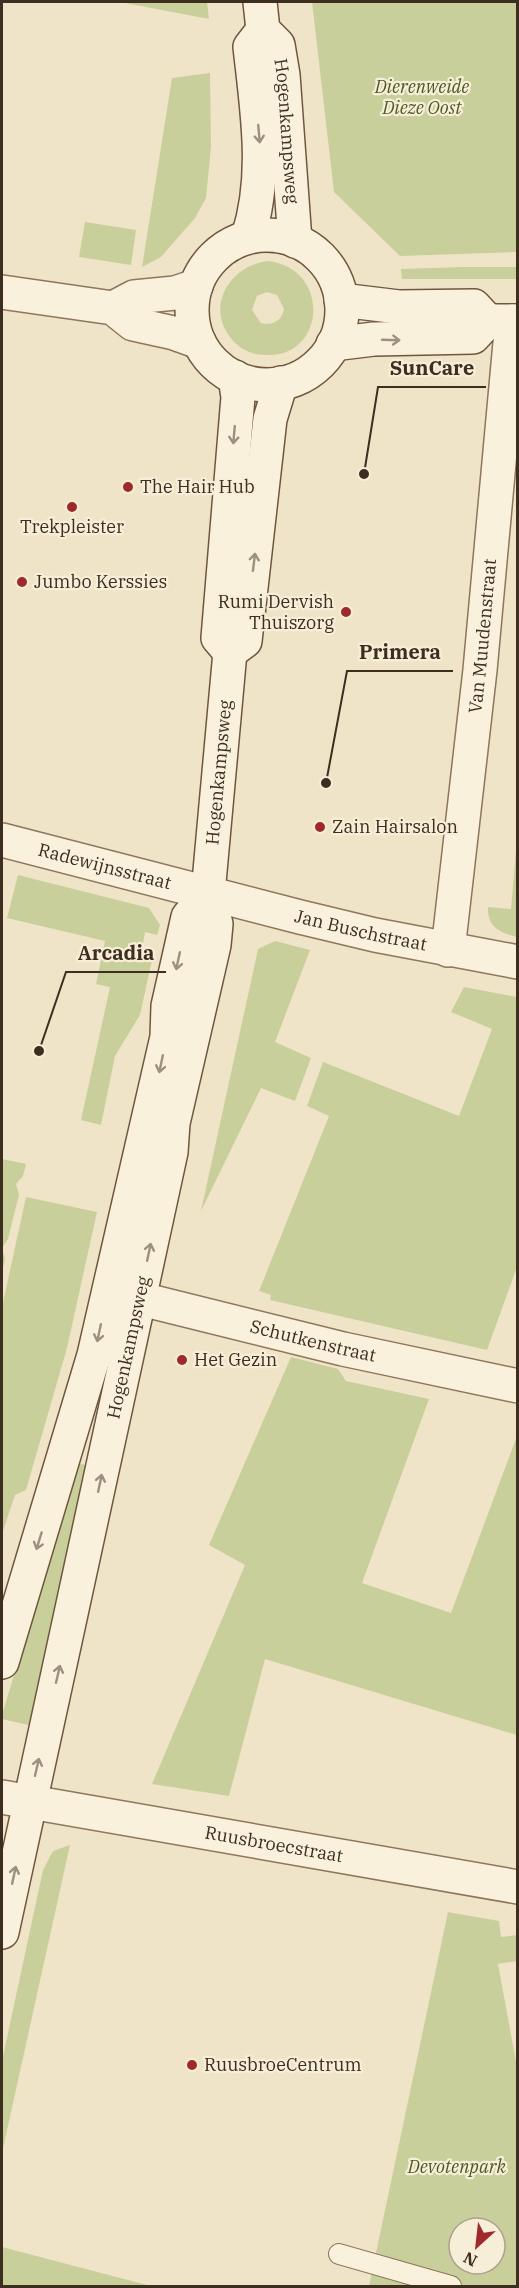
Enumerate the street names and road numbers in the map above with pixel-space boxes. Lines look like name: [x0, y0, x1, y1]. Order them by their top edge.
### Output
street label: Hogenkampsweg: [269, 57, 304, 205]
street label: Van Muudenstraat: [463, 558, 501, 714]
street label: Hogenkampsweg: [200, 699, 237, 846]
street label: Radewijnsstraat: [36, 838, 174, 894]
street label: Jan Buschstraat: [292, 904, 429, 956]
street label: Hogenkampsweg: [101, 1274, 155, 1421]
street label: Schutkenstraat: [248, 1314, 378, 1367]
street label: Ruusbroecstraat: [203, 1821, 345, 1867]

